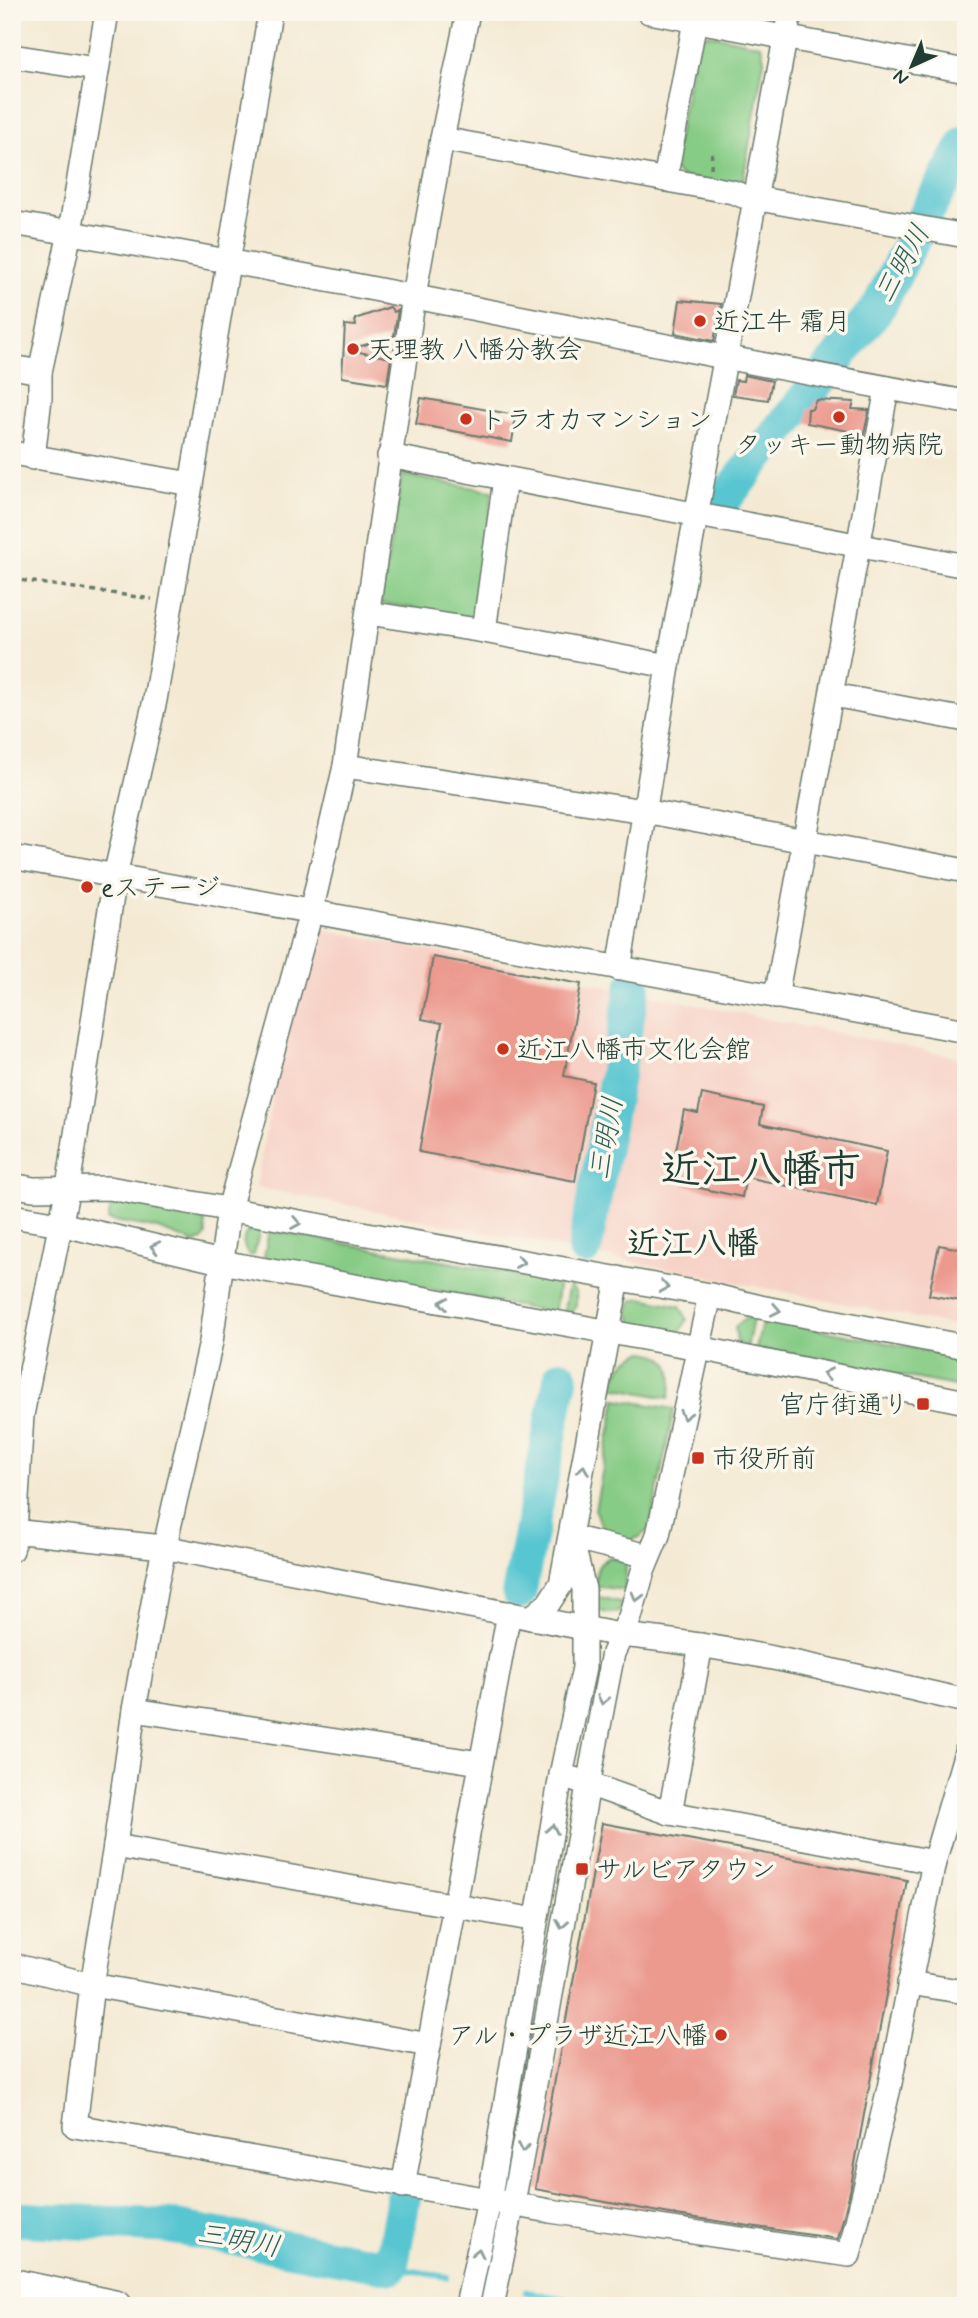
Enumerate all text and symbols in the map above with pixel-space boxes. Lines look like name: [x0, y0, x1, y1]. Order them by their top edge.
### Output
north arrow: [876, 32, 946, 102]
text: N: [888, 64, 914, 91]
water label: 三明川: [867, 219, 940, 310]
place label: 近江牛 霜月: [714, 306, 851, 340]
marker: 近江牛 霜月: [692, 313, 708, 329]
place label: 天理教 八幡分教会: [367, 334, 582, 368]
marker: 天理教 八幡分教会: [345, 341, 361, 357]
place label: トラオカマンション: [480, 404, 712, 438]
marker: タッキー動物病院: [831, 409, 847, 425]
marker: トラオカマンション: [458, 411, 474, 427]
place label: タッキー動物病院: [735, 429, 943, 463]
place label: eステージ: [101, 872, 220, 906]
marker: eステージ: [79, 879, 95, 895]
place label: 近江八幡市文化会館: [517, 1034, 751, 1068]
marker: 近江八幡市文化会館: [495, 1041, 511, 1057]
water label: 三明川: [582, 1094, 633, 1183]
district label: 近江八幡市: [661, 1145, 861, 1197]
one-way arrow: [290, 1215, 302, 1230]
district label: 近江八幡: [627, 1223, 759, 1267]
one-way arrow: [149, 1240, 161, 1255]
one-way arrow: [514, 1254, 526, 1269]
one-way arrow: [658, 1279, 670, 1294]
one-way arrow: [438, 1296, 450, 1311]
one-way arrow: [770, 1302, 782, 1317]
one-way arrow: [821, 1367, 833, 1382]
place label: 官庁街通り: [779, 1389, 909, 1423]
marker: 官庁街通り: [915, 1396, 931, 1412]
one-way arrow: [679, 1409, 693, 1421]
place label: 市役所前: [712, 1443, 816, 1477]
marker: 市役所前: [690, 1450, 706, 1466]
one-way arrow: [575, 1464, 590, 1476]
one-way arrow: [631, 1590, 645, 1602]
one-way arrow: [597, 1694, 612, 1706]
one-way arrow: [544, 1823, 559, 1835]
place label: サルビアタウン: [596, 1854, 776, 1888]
marker: サルビアタウン: [574, 1861, 590, 1877]
one-way arrow: [555, 1918, 570, 1930]
place label: アル・プラザ近江八幡: [449, 2020, 707, 2054]
marker: アル・プラザ近江八幡: [713, 2027, 729, 2043]
one-way arrow: [517, 2142, 532, 2154]
water label: 三明川: [194, 2216, 283, 2267]
one-way arrow: [470, 2247, 485, 2259]

